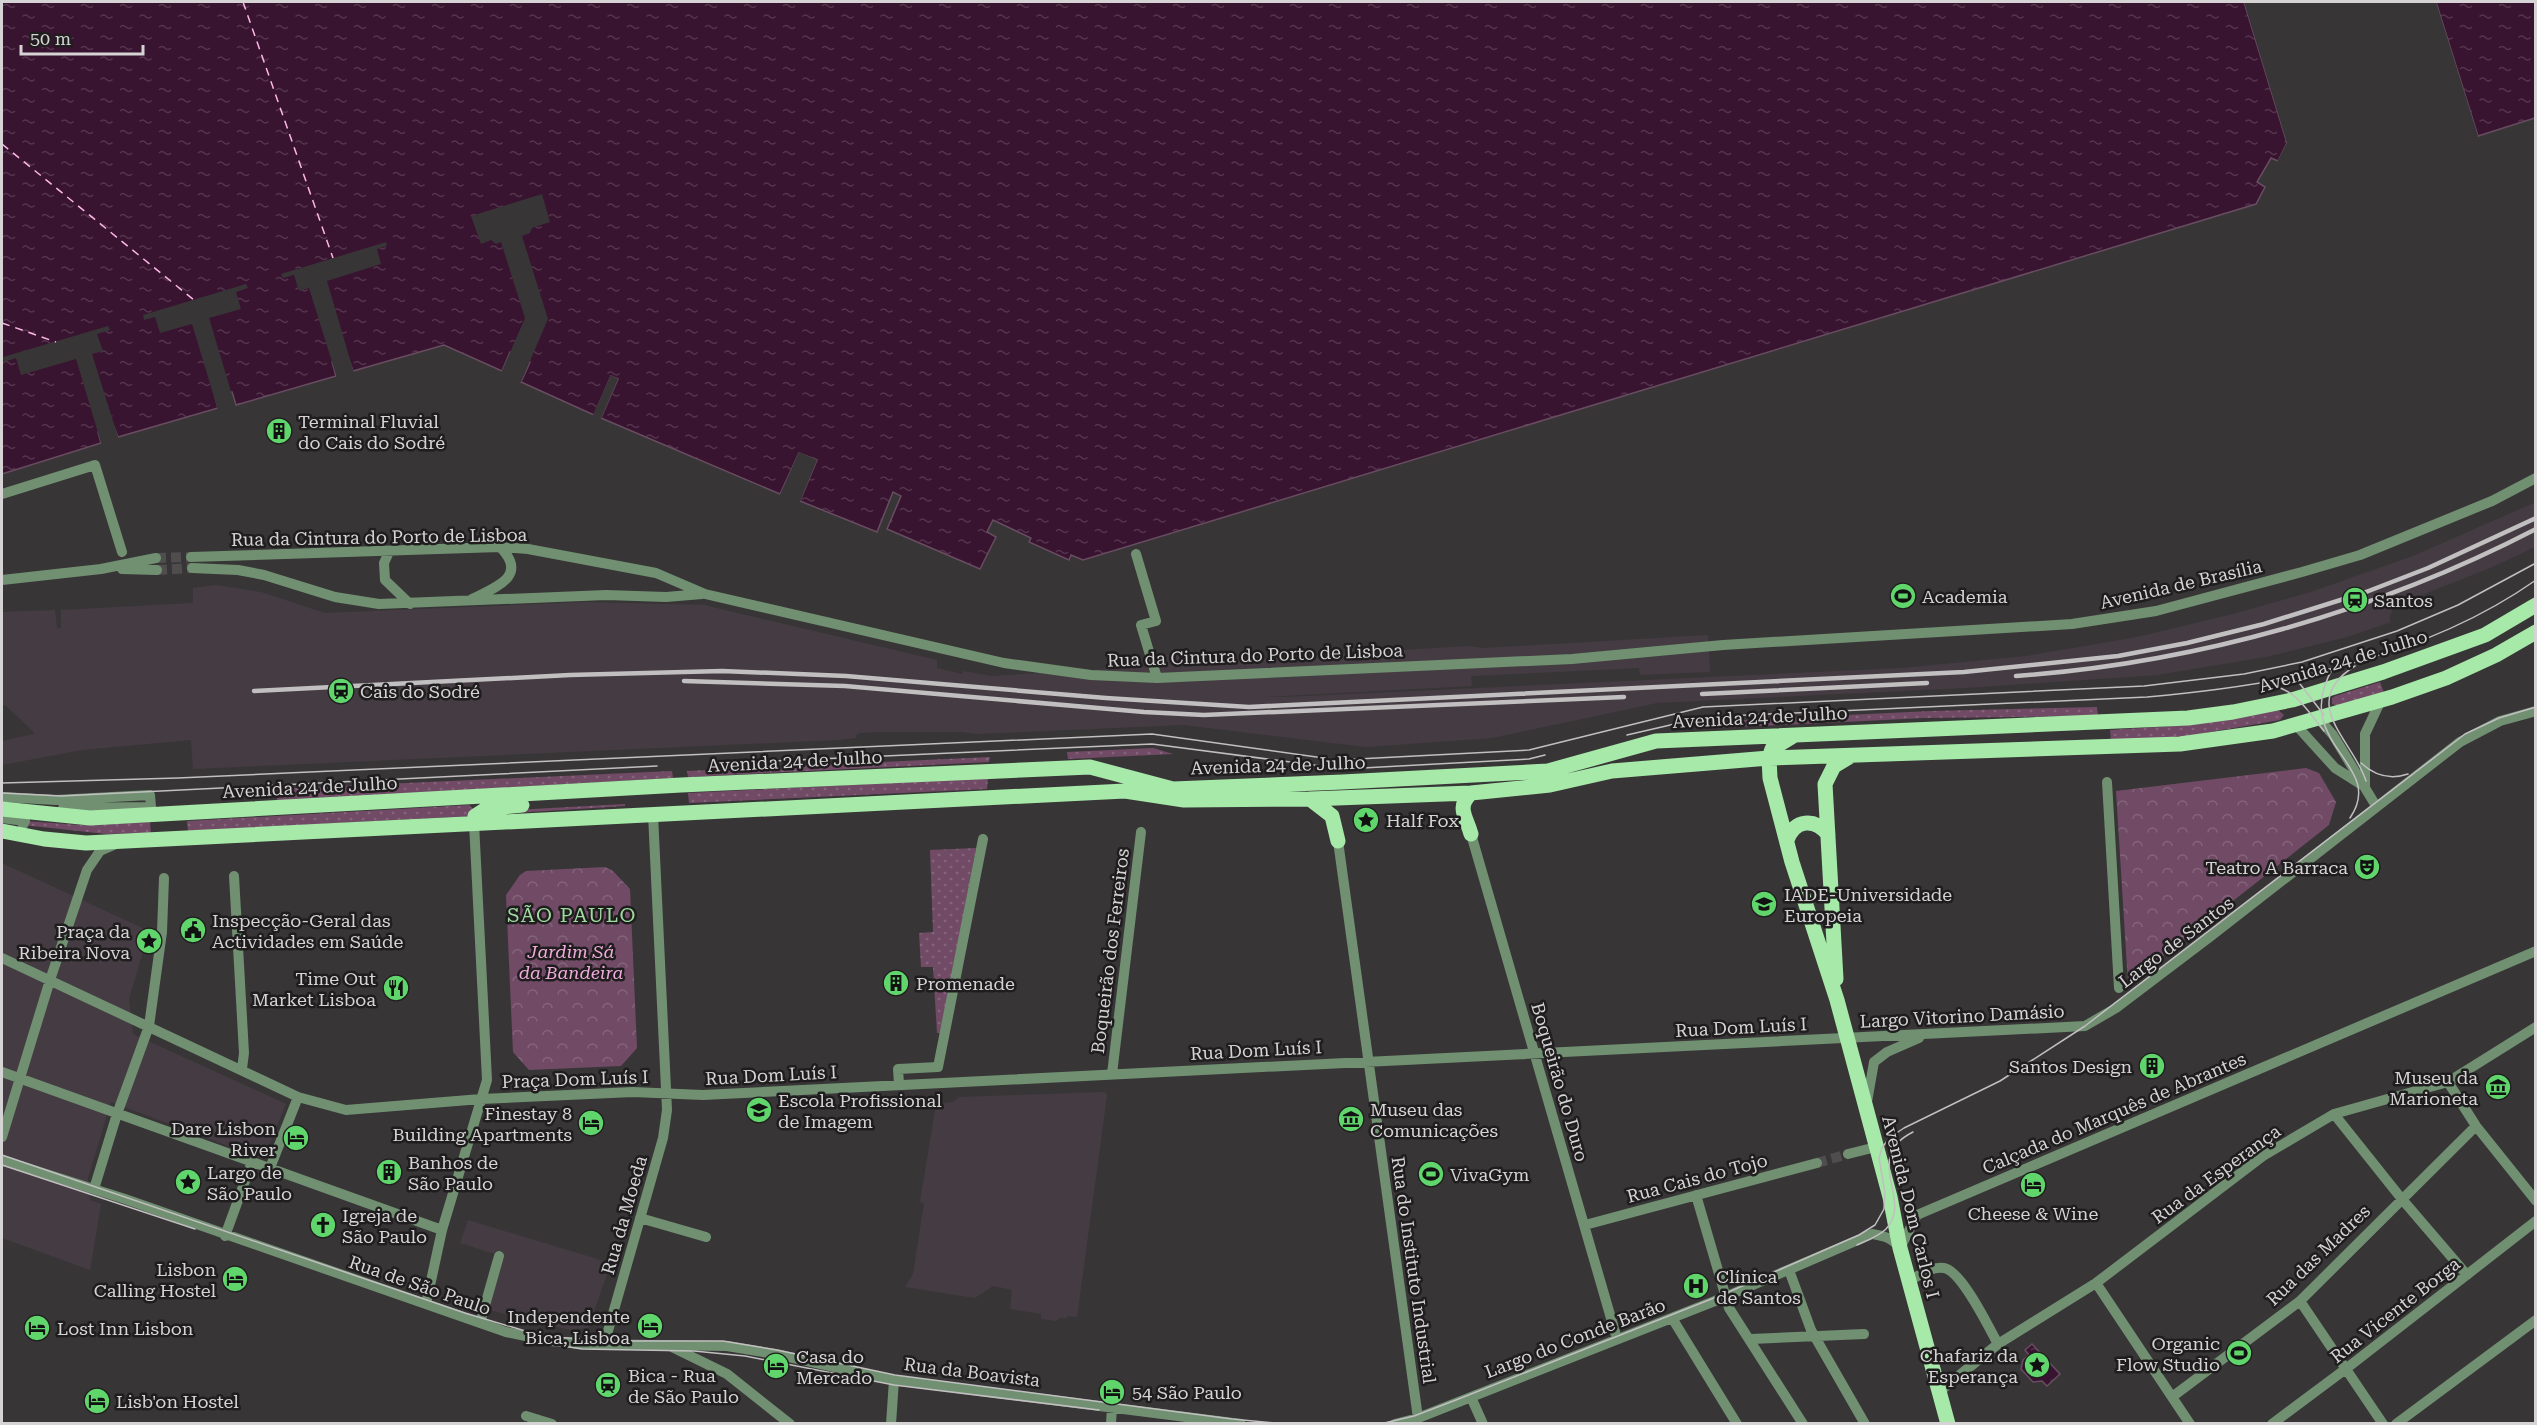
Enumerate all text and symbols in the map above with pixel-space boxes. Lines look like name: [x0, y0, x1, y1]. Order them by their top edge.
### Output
scale bar: [21, 18, 142, 56]
text: 50 m: [30, 28, 71, 49]
place label: Terminal Fluvial do Cais do Sodré: [298, 411, 445, 453]
building icon: Terminal Fluvial do Cais do Sodré: [264, 416, 294, 446]
street label: Rua da Cintura do Porto de Lisboa: [231, 524, 528, 550]
street label: Avenida de Brasília: [2098, 555, 2264, 613]
sports icon: Academia: [1888, 581, 1918, 611]
station icon: Santos: [2340, 585, 2370, 615]
place label: Academia: [1922, 586, 2008, 607]
place label: Santos: [2374, 590, 2433, 611]
street label: Avenida 24 de Julho: [2256, 625, 2430, 697]
street label: Rua da Cintura do Porto de Lisboa: [1107, 639, 1404, 671]
station icon: Cais do Sodré: [326, 676, 356, 706]
place label: Cais do Sodré: [360, 681, 480, 702]
street label: Avenida 24 de Julho: [1672, 702, 1848, 732]
street label: Avenida 24 de Julho: [707, 746, 883, 776]
street label: Avenida 24 de Julho: [1190, 751, 1366, 779]
street label: Avenida 24 de Julho: [222, 772, 398, 802]
place icon: Half Fox: [1351, 805, 1381, 835]
place label: Half Fox: [1386, 810, 1459, 831]
street label: Boqueirão dos Ferreiros: [1087, 847, 1133, 1055]
theatre icon: Teatro A Barraca: [2352, 852, 2382, 882]
place label: Teatro A Barraca: [2205, 857, 2348, 878]
place label: IADE-Universidade Europeia: [1784, 884, 1952, 926]
school or university icon: IADE-Universidade Europeia: [1749, 889, 1779, 919]
street label: Largo de Santos: [2114, 892, 2238, 992]
district label: SÃO PAULO: [507, 903, 637, 927]
place label: Inspecção-Geral das Actividades em Saúde: [212, 910, 403, 952]
public building icon: Inspecção-Geral das Actividades em Saúde: [178, 915, 208, 945]
place label: Praça da Ribeira Nova: [18, 921, 130, 963]
place icon: Praça da Ribeira Nova: [134, 926, 164, 956]
park label: Jardim Sá da Bandeira: [519, 941, 623, 983]
place label: Time Out Market Lisboa: [252, 968, 376, 1010]
building icon: Promenade: [881, 968, 911, 998]
restaurant icon: Time Out Market Lisboa: [381, 973, 411, 1003]
place label: Promenade: [916, 973, 1015, 994]
street label: Boqueirão do Duro: [1527, 1000, 1593, 1164]
street label: Largo Vitorino Damásio: [1859, 1000, 2065, 1032]
street label: Rua Dom Luís I: [1675, 1013, 1807, 1041]
street label: Rua Dom Luís I: [1190, 1036, 1322, 1064]
street label: Calçada do Marquês de Abrantes: [1979, 1048, 2249, 1178]
building icon: Santos Design: [2137, 1051, 2167, 1081]
place label: Santos Design: [2009, 1056, 2132, 1077]
street label: Rua Dom Luís I: [705, 1061, 837, 1089]
street label: Praça Dom Luís I: [501, 1066, 649, 1092]
place label: Museu da Marioneta: [2389, 1067, 2478, 1109]
museum icon: Museu da Marioneta: [2483, 1072, 2513, 1102]
place label: Escola Profissional de Imagem: [778, 1090, 942, 1132]
school or university icon: Escola Profissional de Imagem: [744, 1095, 774, 1125]
place label: Museu das Comunicações: [1370, 1099, 1498, 1141]
place label: Finestay 8 Building Apartments: [393, 1103, 572, 1145]
museum icon: Museu das Comunicações: [1336, 1104, 1366, 1134]
hotel icon: Finestay 8 Building Apartments: [576, 1108, 606, 1138]
street label: Avenida Dom Carlos I: [1878, 1113, 1944, 1301]
place label: Dare Lisbon River: [171, 1118, 276, 1160]
street label: Rua da Esperança: [2148, 1120, 2285, 1228]
hotel icon: Dare Lisbon River: [281, 1123, 311, 1153]
street label: Rua Cais do Tojo: [1624, 1149, 1770, 1207]
place label: Banhos de São Paulo: [408, 1152, 498, 1194]
street label: Rua da Moeda: [597, 1153, 651, 1277]
street label: Rua do Instituto Industrial: [1388, 1155, 1440, 1385]
building icon: Banhos de São Paulo: [374, 1157, 404, 1187]
sports icon: VivaGym: [1416, 1159, 1446, 1189]
place label: Largo de São Paulo: [207, 1162, 292, 1204]
place label: VivaGym: [1450, 1164, 1529, 1185]
place icon: Largo de São Paulo: [173, 1167, 203, 1197]
hotel icon: Cheese & Wine: [2018, 1170, 2048, 1200]
street label: Rua das Madres: [2262, 1200, 2374, 1310]
place label: Cheese & Wine: [1968, 1203, 2098, 1224]
place label: Igreja de São Paulo: [342, 1205, 427, 1247]
church icon: Igreja de São Paulo: [308, 1210, 338, 1240]
street label: Rua de São Paulo: [346, 1251, 494, 1319]
street label: Rua Vicente Borga: [2326, 1253, 2464, 1367]
place label: Lisbon Calling Hostel: [94, 1259, 216, 1301]
hotel icon: Lisbon Calling Hostel: [220, 1264, 250, 1294]
place label: Clínica de Santos: [1716, 1266, 1801, 1308]
hospital icon: Clínica de Santos: [1681, 1271, 1711, 1301]
street label: Largo do Conde Barão: [1482, 1294, 1668, 1382]
place label: Independente Bica, Lisboa: [508, 1306, 630, 1348]
hotel icon: Independente Bica, Lisboa: [635, 1311, 665, 1341]
hotel icon: Lost Inn Lisbon: [22, 1313, 52, 1343]
place label: Lost Inn Lisbon: [57, 1318, 194, 1339]
place label: Organic Flow Studio: [2116, 1333, 2220, 1375]
sports icon: Organic Flow Studio: [2224, 1338, 2254, 1368]
place label: Chafariz da Esperança: [1920, 1345, 2018, 1387]
place label: Casa do Mercado: [796, 1346, 872, 1388]
place icon: Chafariz da Esperança: [2022, 1350, 2052, 1380]
hotel icon: Casa do Mercado: [761, 1351, 791, 1381]
street label: Rua da Boavista: [903, 1353, 1042, 1391]
place label: Bica - Rua de São Paulo: [628, 1365, 739, 1407]
station icon: Bica - Rua de São Paulo: [593, 1370, 623, 1400]
hotel icon: 54 São Paulo: [1097, 1377, 1127, 1407]
place label: 54 São Paulo: [1132, 1382, 1242, 1403]
hotel icon: Lisb'on Hostel: [82, 1386, 112, 1416]
place label: Lisb'on Hostel: [116, 1391, 239, 1412]

